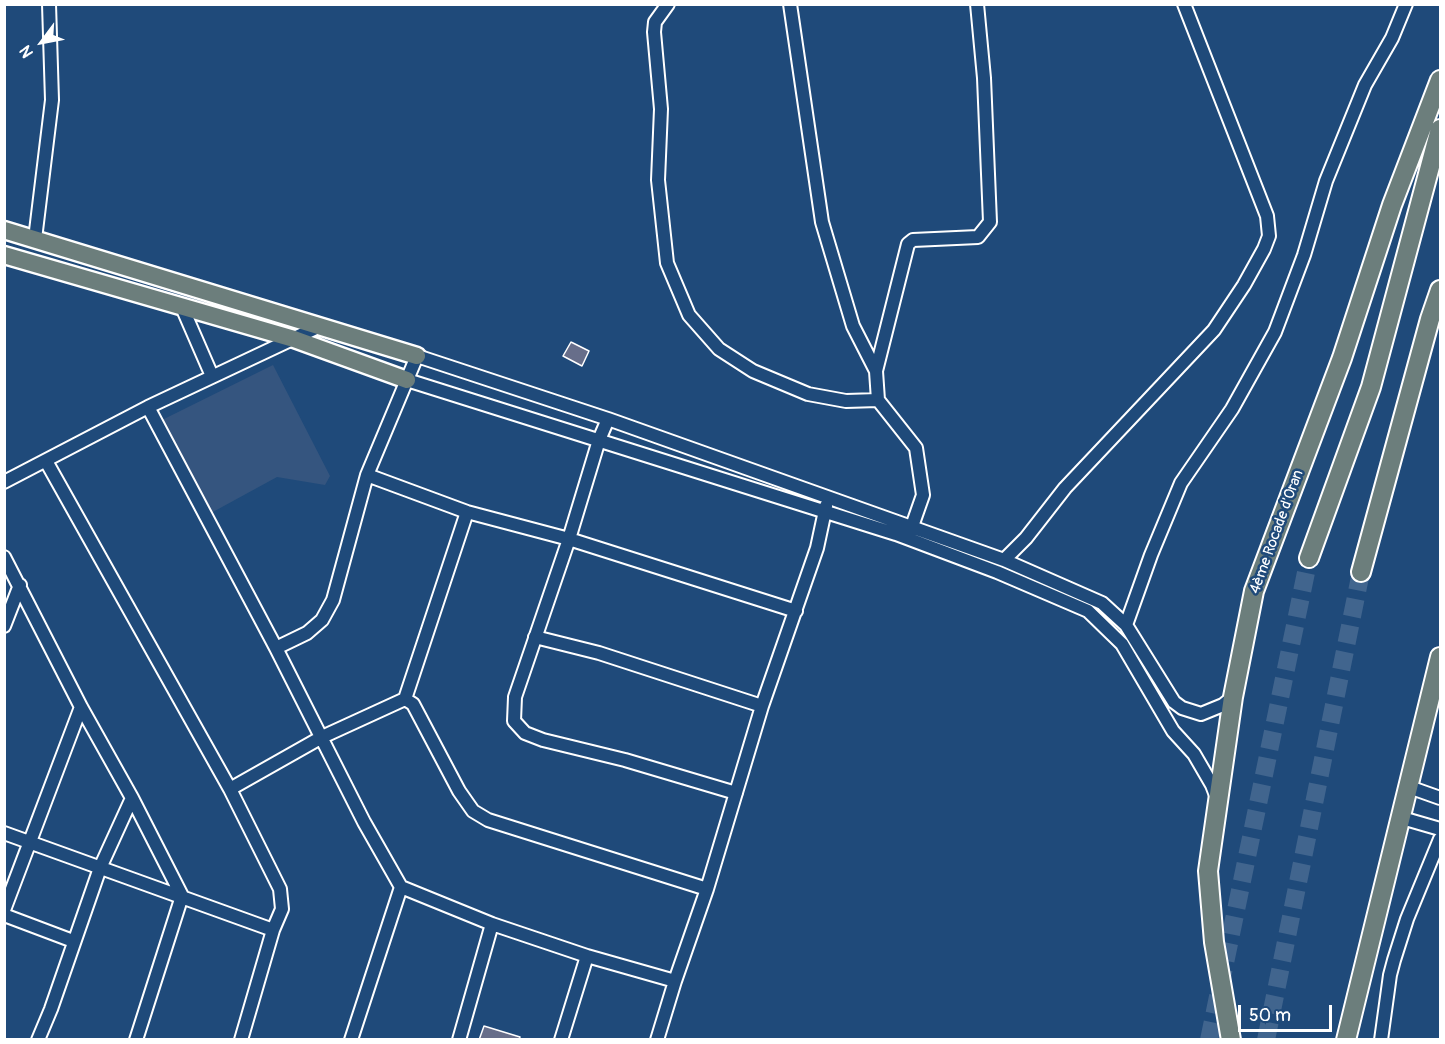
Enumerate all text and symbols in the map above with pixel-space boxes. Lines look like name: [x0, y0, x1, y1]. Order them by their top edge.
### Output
north arrow: [12, 12, 72, 72]
text: N: [15, 42, 38, 61]
street label: 4ème Rocade d'Oran: [1246, 468, 1308, 596]
scale bar: [1241, 993, 1336, 1031]
text: 50 m: [1249, 1004, 1291, 1027]

